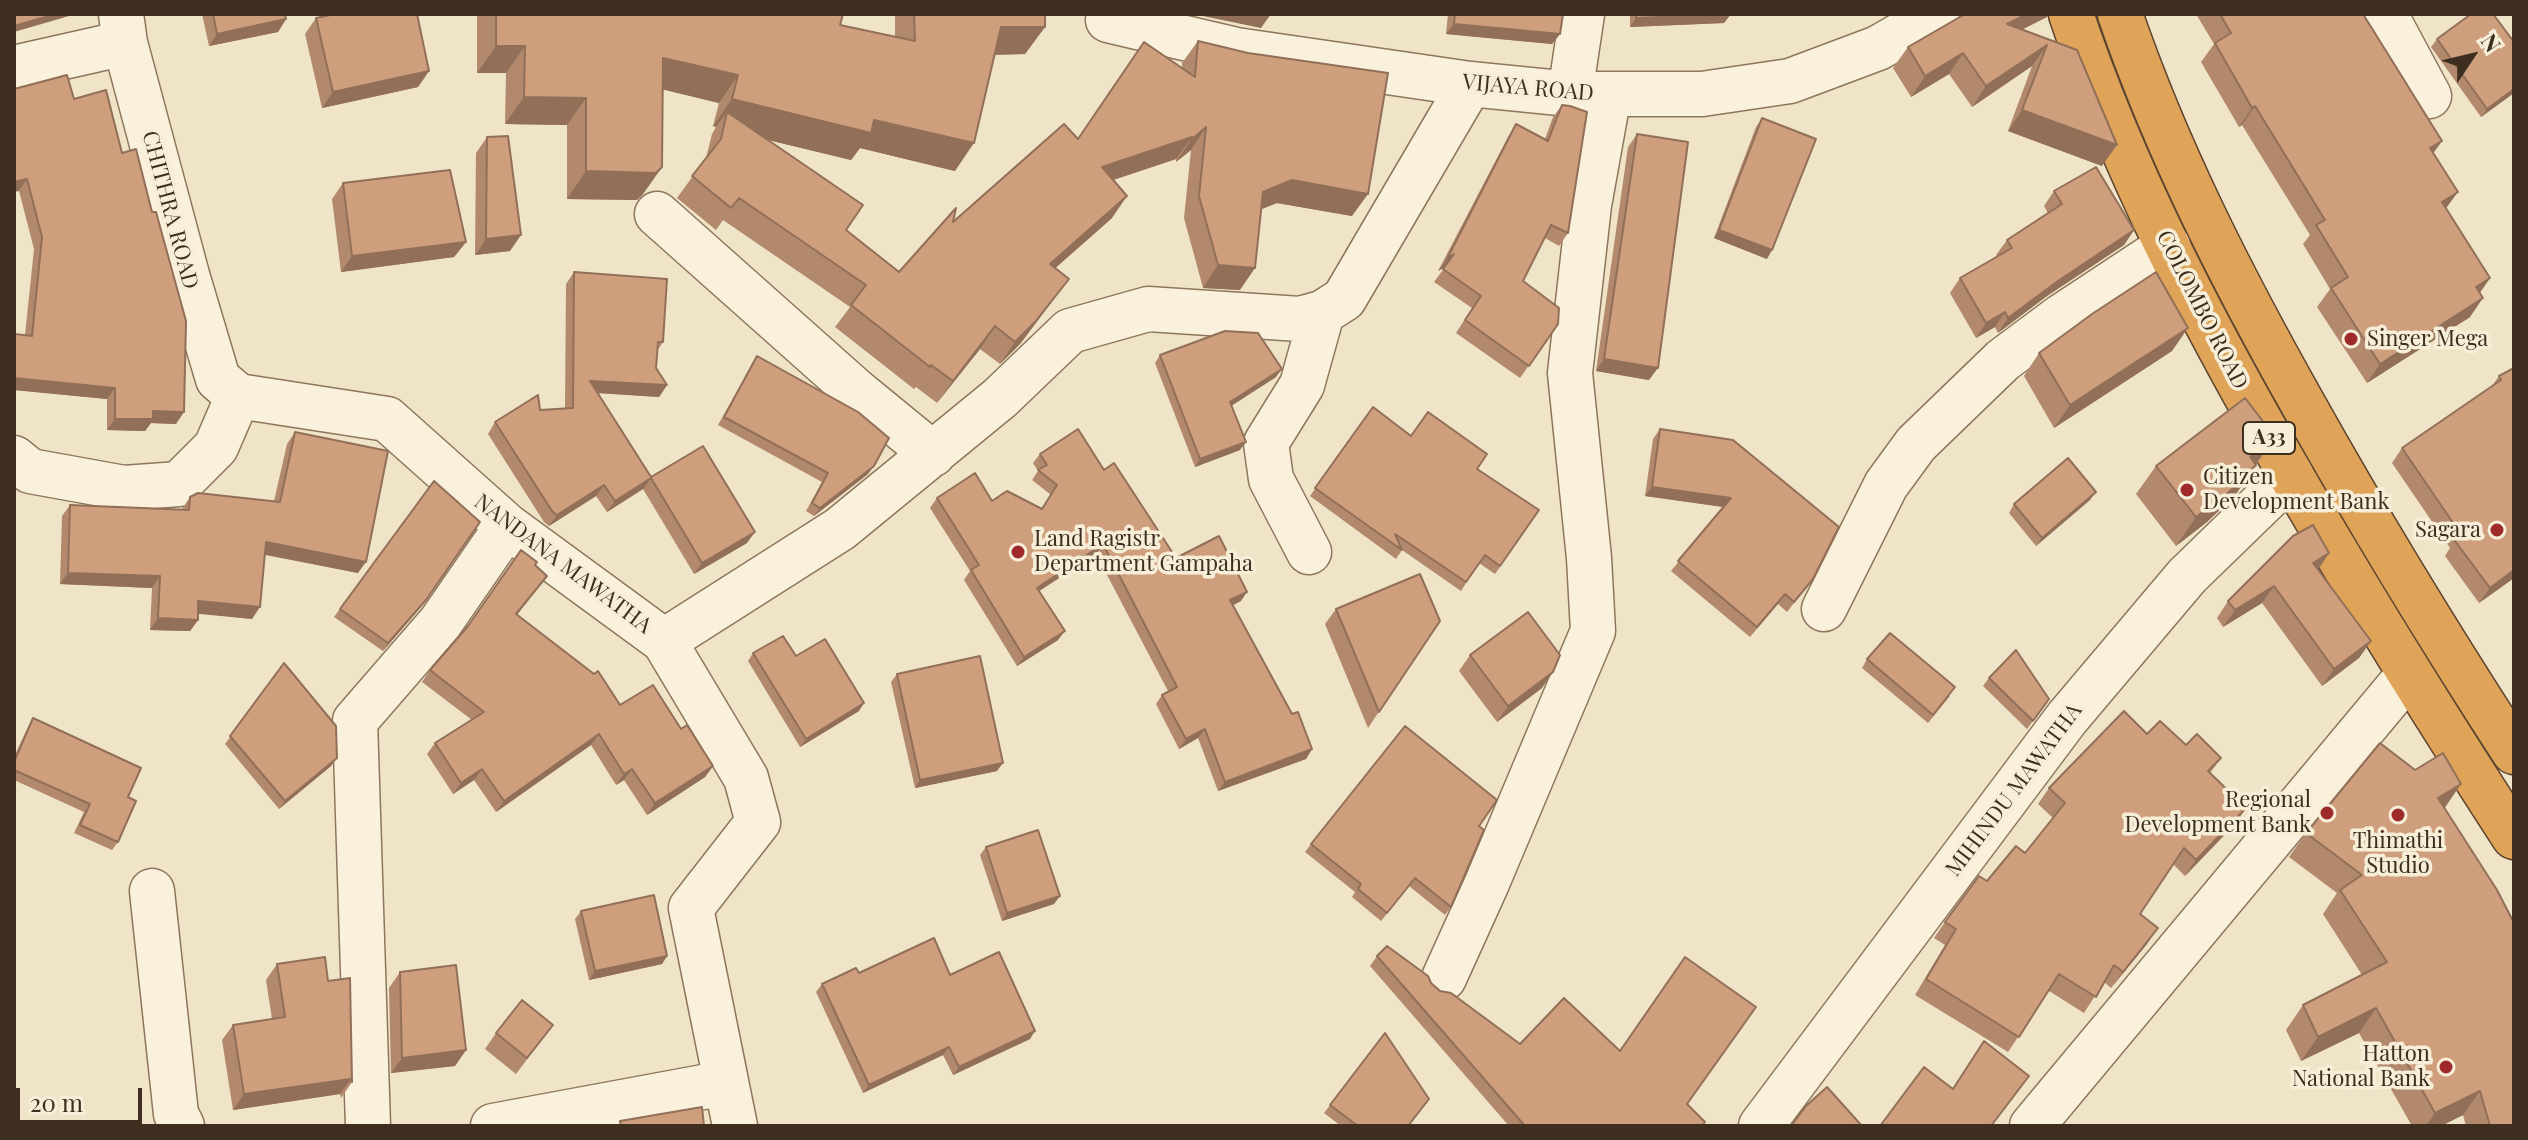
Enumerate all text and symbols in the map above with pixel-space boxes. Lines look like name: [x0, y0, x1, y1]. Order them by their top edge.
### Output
north arrow: [2432, 16, 2512, 96]
text: N: [2475, 27, 2508, 57]
street label: VIJAYA ROAD: [1461, 69, 1595, 107]
street label: CHITHRA ROAD: [136, 128, 204, 292]
street label: COLOMBO ROAD: [2151, 226, 2253, 394]
place label: Singer Mega: [2367, 326, 2488, 352]
marker: Singer Mega: [2342, 330, 2360, 348]
road number: A33: [2243, 422, 2295, 454]
place label: Citizen Development Bank: [2203, 464, 2390, 516]
marker: Citizen Development Bank: [2178, 481, 2196, 499]
street label: NANDANA MAWATHA: [469, 489, 657, 639]
place label: Sagara: [2415, 517, 2481, 543]
marker: Sagara: [2488, 521, 2506, 539]
place label: Land Ragistr Department Gampaha: [1034, 526, 1253, 578]
marker: Land Ragistr Department Gampaha: [1009, 543, 1027, 561]
street label: MIHINDU MAWATHA: [1940, 698, 2088, 882]
place label: Regional Development Bank: [2124, 787, 2311, 838]
marker: Regional Development Bank: [2318, 804, 2336, 822]
marker: Thimathi Studio: [2389, 806, 2407, 824]
place label: Thimathi Studio: [2353, 828, 2443, 880]
place label: Hatton National Bank: [2292, 1041, 2430, 1092]
marker: Hatton National Bank: [2437, 1058, 2455, 1076]
scale bar: [20, 1072, 146, 1122]
text: 20 m: [30, 1086, 83, 1118]

